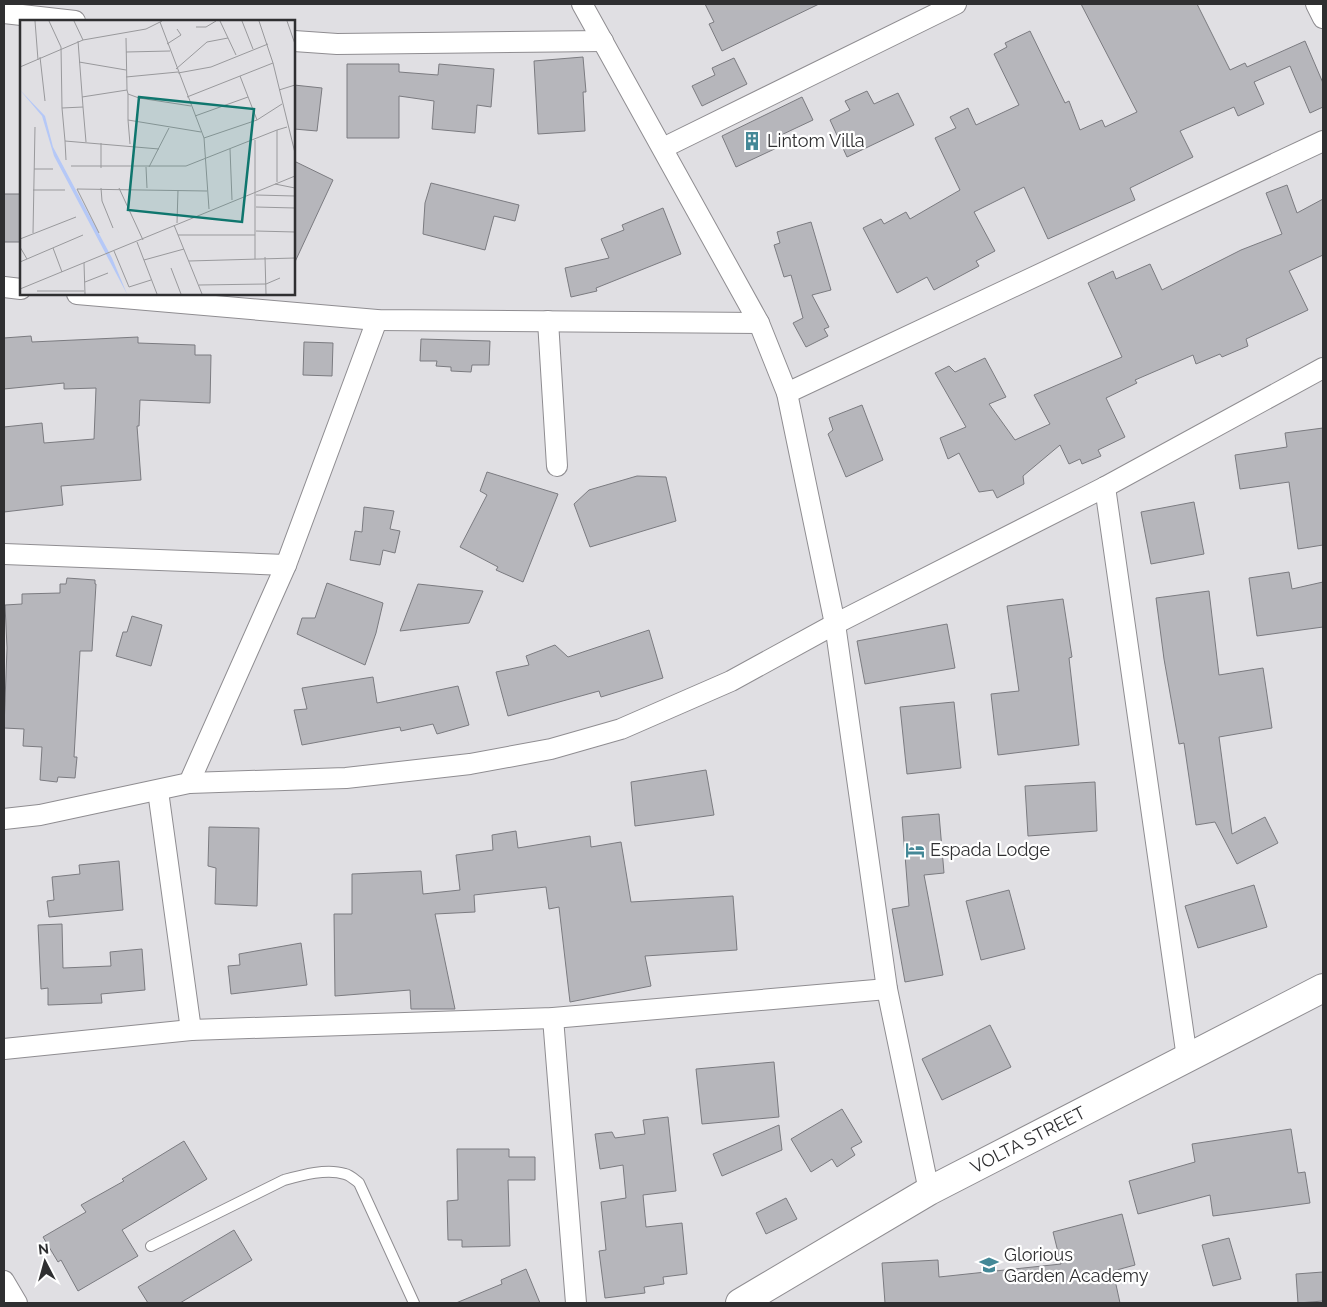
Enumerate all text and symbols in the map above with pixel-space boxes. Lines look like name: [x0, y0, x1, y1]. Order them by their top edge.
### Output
inset map: [20, 20, 295, 295]
building icon: Lintom Villa: [741, 130, 763, 152]
place label: Lintom Villa: [767, 130, 865, 151]
hotel icon: Espada Lodge: [904, 839, 926, 861]
place label: Espada Lodge: [930, 839, 1050, 860]
street label: VOLTA STREET: [967, 1102, 1089, 1178]
north arrow: [20, 1237, 70, 1287]
text: N: [37, 1241, 50, 1258]
place label: Glorious Garden Academy: [1004, 1244, 1149, 1286]
school or university icon: Glorious Garden Academy: [978, 1254, 1000, 1276]

